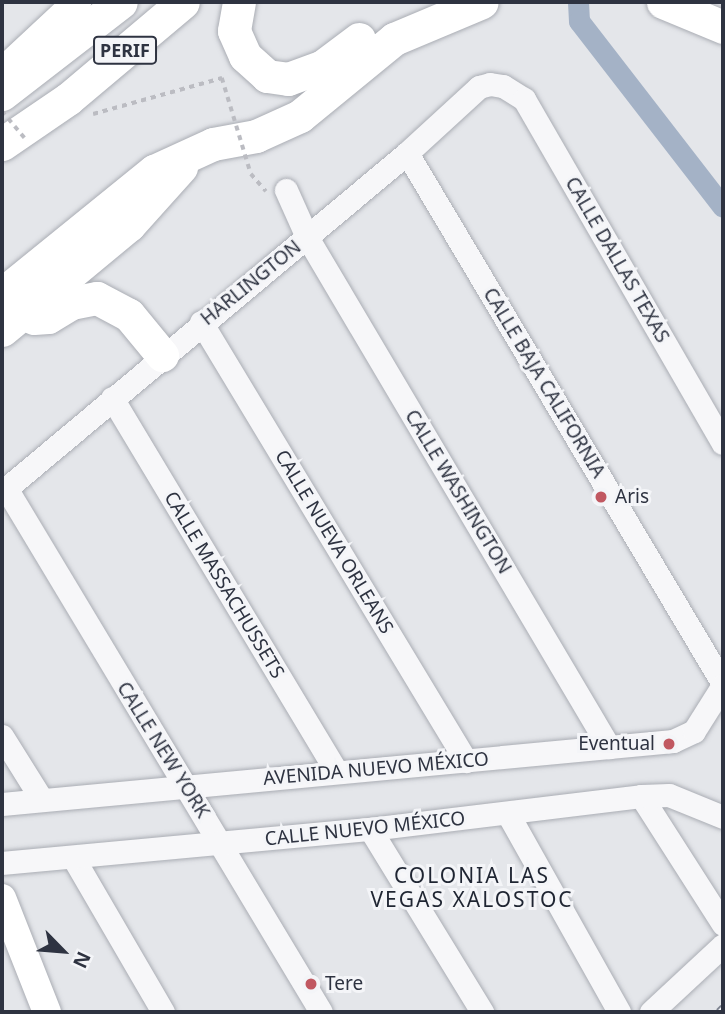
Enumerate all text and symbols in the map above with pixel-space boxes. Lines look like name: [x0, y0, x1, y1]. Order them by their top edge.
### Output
road number: PERIF: [92, 36, 158, 64]
street label: CALLE DALLAS TEXAS: [560, 173, 674, 347]
street label: HARLINGTON: [196, 236, 306, 330]
street label: CALLE BAJA CALIFORNIA: [478, 284, 610, 482]
street label: CALLE WASHINGTON: [400, 406, 516, 578]
street label: CALLE NUEVA ORLEANS: [270, 446, 398, 638]
place label: Aris: [615, 486, 649, 508]
street label: CALLE MASSACHUSSETS: [159, 487, 289, 683]
marker: Aris: [593, 489, 609, 505]
street label: CALLE NEW YORK: [112, 678, 214, 822]
place label: Eventual: [578, 733, 655, 755]
marker: Eventual: [661, 736, 677, 752]
street label: AVENIDA NUEVO MÉXICO: [262, 748, 490, 790]
street label: CALLE NUEVO MÉXICO: [264, 807, 466, 851]
district label: COLONIA LAS VEGAS XALOSTOC: [372, 862, 572, 912]
north arrow: [28, 916, 98, 986]
text: N: [67, 947, 97, 972]
place label: Tere: [325, 973, 363, 995]
marker: Tere: [303, 976, 319, 992]

